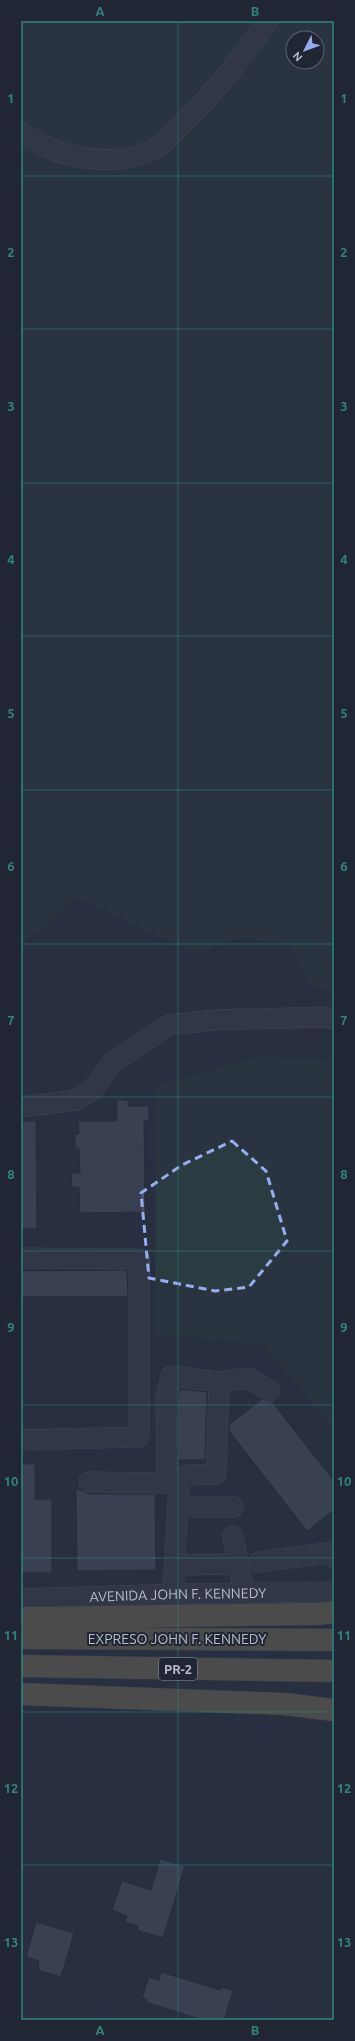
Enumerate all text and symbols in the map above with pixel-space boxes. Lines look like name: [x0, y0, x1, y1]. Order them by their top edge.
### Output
text: A: [95, 4, 105, 18]
text: B: [251, 4, 260, 18]
north arrow: [285, 30, 325, 70]
text: N: [290, 50, 305, 64]
text: 1: [7, 91, 15, 105]
text: 1: [340, 91, 348, 105]
text: 2: [7, 245, 15, 259]
text: 2: [340, 245, 348, 259]
text: 3: [7, 399, 15, 413]
text: 3: [340, 399, 348, 413]
text: 4: [7, 552, 15, 566]
text: 4: [340, 552, 348, 566]
text: 5: [7, 706, 15, 720]
text: 5: [340, 706, 348, 720]
text: 6: [7, 859, 15, 873]
text: 6: [340, 859, 348, 873]
text: 7: [7, 1013, 15, 1027]
text: 7: [340, 1013, 348, 1027]
text: 8: [7, 1167, 15, 1181]
text: 8: [340, 1167, 348, 1181]
text: 9: [7, 1320, 15, 1334]
text: 9: [340, 1320, 348, 1334]
text: 10: [4, 1474, 18, 1488]
text: 10: [337, 1474, 351, 1488]
street label: AVENIDA JOHN F. KENNEDY: [89, 1585, 266, 1605]
text: 11: [4, 1628, 18, 1642]
text: 11: [337, 1628, 351, 1642]
street label: EXPRESO JOHN F. KENNEDY: [88, 1631, 266, 1647]
road number: PR-2: [159, 1658, 197, 1680]
text: 12: [4, 1781, 18, 1795]
text: 12: [337, 1781, 351, 1795]
text: 13: [4, 1935, 18, 1949]
text: 13: [337, 1935, 351, 1949]
text: A: [95, 2023, 105, 2037]
text: B: [251, 2023, 260, 2037]

